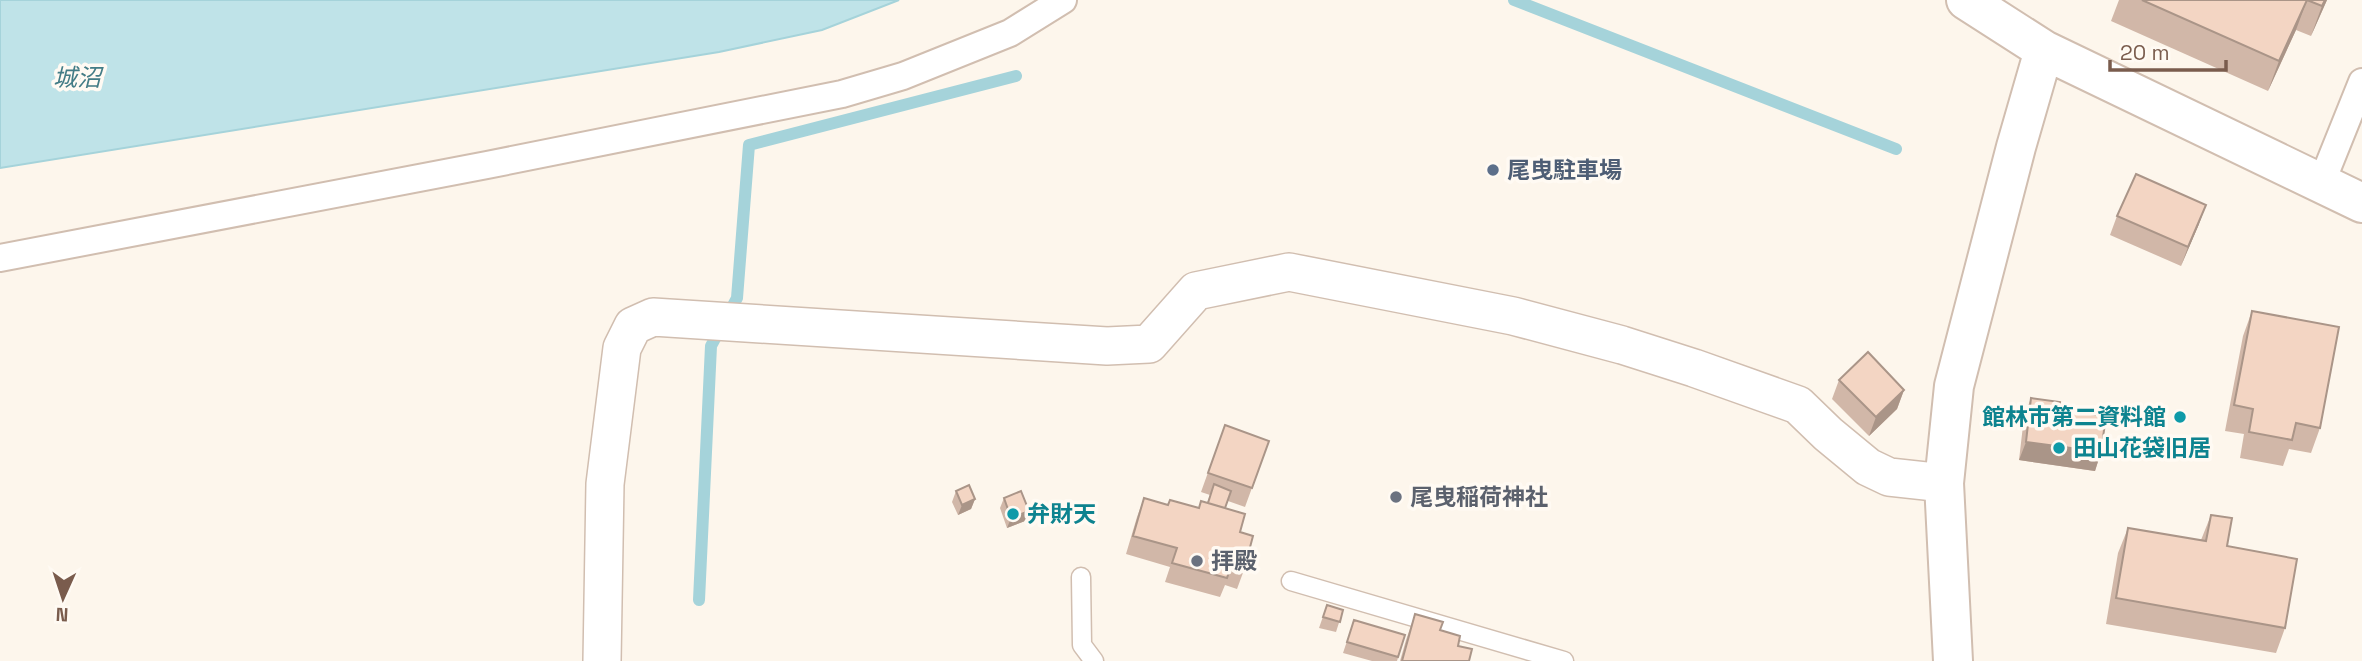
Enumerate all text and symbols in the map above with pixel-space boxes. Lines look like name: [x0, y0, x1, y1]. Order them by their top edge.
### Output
scale bar: [2110, 28, 2226, 72]
text: 20 m: [2120, 39, 2170, 66]
water label: 城沼: [53, 62, 104, 93]
place label: 尾曳駐車場: [1507, 155, 1622, 185]
marker: 尾曳駐車場: [1485, 162, 1501, 178]
place label: 館林市第二資料館: [1982, 402, 2166, 432]
marker: 館林市第二資料館: [2172, 409, 2188, 425]
place label: 田山花袋旧居: [2073, 433, 2211, 463]
marker: 田山花袋旧居: [2051, 440, 2067, 456]
place label: 尾曳稲荷神社: [1410, 482, 1548, 512]
marker: 尾曳稲荷神社: [1388, 489, 1404, 505]
place label: 弁財天: [1027, 499, 1096, 529]
marker: 弁財天: [1005, 506, 1021, 522]
place label: 拝殿: [1211, 546, 1257, 576]
marker: 拝殿: [1189, 553, 1205, 569]
north arrow: [28, 563, 98, 633]
text: N: [55, 602, 69, 627]

